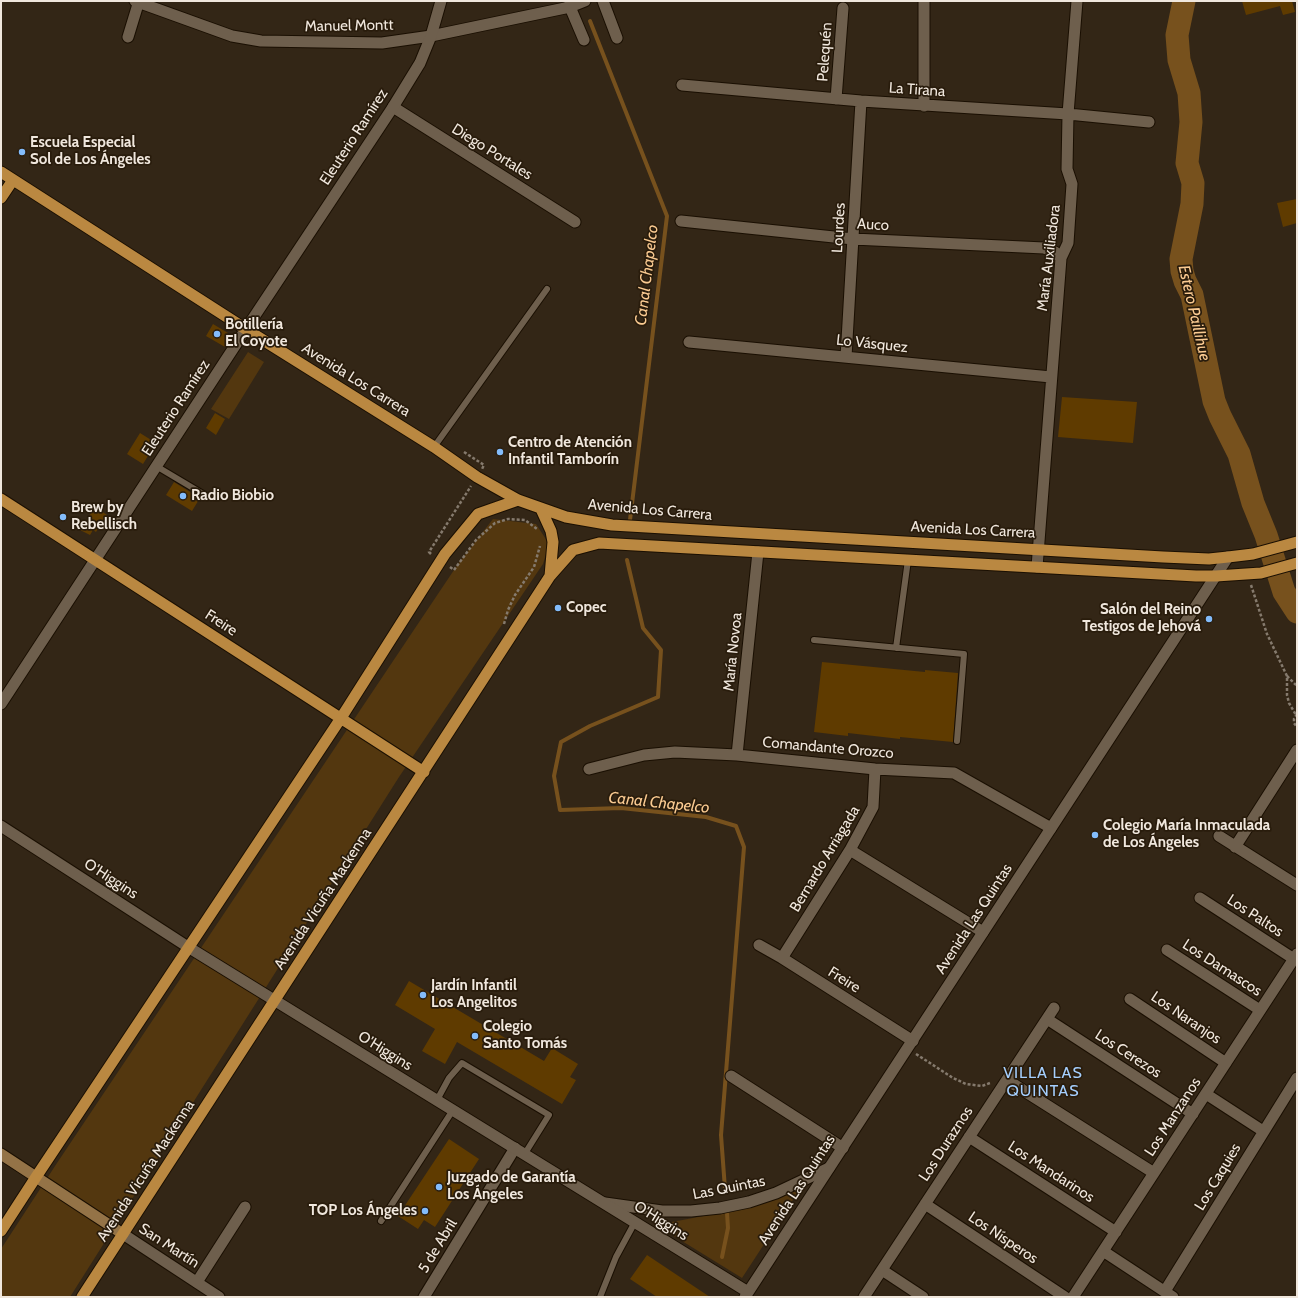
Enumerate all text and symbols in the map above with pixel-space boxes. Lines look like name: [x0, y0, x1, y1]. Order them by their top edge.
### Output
street label: Manuel Montt: [304, 16, 394, 36]
street label: Pelequén: [814, 22, 836, 82]
street label: La Tirana: [888, 79, 946, 101]
street label: Eleuterio Ramírez: [316, 85, 392, 189]
street label: Diego Portales: [448, 120, 536, 184]
place label: Escuela Especial Sol de Los Ángeles: [30, 134, 151, 169]
marker: Escuela Especial Sol de Los Ángeles: [17, 147, 27, 157]
street label: Lourdes: [829, 202, 849, 254]
street label: María Auxiliadora: [1034, 204, 1064, 312]
street label: Auco: [857, 215, 889, 235]
water label: Canal Chapelco: [631, 224, 663, 326]
water label: Estero Paillihue: [1174, 263, 1214, 363]
place label: Botillería El Coyote: [225, 316, 287, 351]
marker: Botillería El Coyote: [212, 329, 222, 339]
street label: Lo Vásquez: [835, 331, 909, 357]
street label: Avenida Los Carrera: [298, 339, 414, 421]
street label: Eleuterio Ramírez: [138, 356, 214, 460]
place label: Centro de Atención Infantil Tamborín: [508, 434, 632, 469]
marker: Centro de Atención Infantil Tamborín: [495, 447, 505, 457]
place label: Radio Biobio: [191, 487, 274, 505]
marker: Radio Biobio: [178, 491, 188, 501]
street label: Avenida Los Carrera: [587, 496, 713, 524]
place label: Brew by Rebellisch: [71, 499, 137, 534]
marker: Brew by Rebellisch: [58, 512, 68, 522]
street label: Avenida Los Carrera: [910, 518, 1036, 542]
place label: Copec: [566, 599, 607, 617]
place label: Salón del Reino Testigos de Jehová: [1082, 601, 1201, 636]
marker: Copec: [553, 603, 563, 613]
street label: Freire: [202, 606, 240, 640]
street label: María Novoa: [720, 612, 746, 692]
marker: Salón del Reino Testigos de Jehová: [1204, 614, 1214, 624]
street label: Comandante Orozco: [762, 733, 894, 763]
water label: Canal Chapelco: [608, 788, 710, 818]
street label: Bernardo Arriagada: [786, 803, 864, 915]
place label: Colegio María Inmaculada de Los Ángeles: [1103, 817, 1270, 852]
street label: Avenida Vicuña Mackenna: [271, 825, 375, 973]
marker: Colegio María Inmaculada de Los Ángeles: [1090, 830, 1100, 840]
street label: O'Higgins: [81, 855, 141, 903]
street label: Avenida Las Quintas: [932, 861, 1016, 977]
street label: Los Paltos: [1223, 891, 1287, 941]
street label: Los Damascos: [1179, 936, 1265, 1000]
street label: Freire: [824, 963, 864, 997]
place label: Jardín Infantil Los Angelitos: [431, 977, 517, 1012]
street label: Los Naranjos: [1148, 988, 1224, 1048]
marker: Jardín Infantil Los Angelitos: [418, 990, 428, 1000]
place label: Colegio Santo Tomás: [483, 1018, 567, 1053]
street label: Los Cerezos: [1091, 1026, 1165, 1082]
street label: O'Higgins: [354, 1027, 416, 1075]
marker: Colegio Santo Tomás: [470, 1031, 480, 1041]
district label: VILLA LAS QUINTAS: [1003, 1063, 1083, 1101]
street label: Los Manzanos: [1141, 1074, 1205, 1160]
street label: Avenida Vicuña Mackenna: [94, 1097, 198, 1245]
street label: Los Duraznos: [915, 1103, 977, 1185]
street label: Avenida Las Quintas: [755, 1132, 839, 1248]
street label: Los Mandarinos: [1005, 1137, 1097, 1207]
street label: Los Caquies: [1191, 1140, 1245, 1214]
place label: Juzgado de Garantía Los Ángeles: [447, 1169, 576, 1204]
street label: Las Quintas: [691, 1172, 767, 1204]
marker: Juzgado de Garantía Los Ángeles: [434, 1182, 444, 1192]
street label: O'Higgins: [630, 1197, 692, 1245]
place label: TOP Los Ángeles: [309, 1202, 417, 1220]
marker: TOP Los Ángeles: [420, 1206, 430, 1216]
street label: Los Nísperos: [965, 1208, 1041, 1268]
street label: 5 de Abril: [415, 1216, 461, 1276]
street label: San Martín: [135, 1220, 203, 1272]

